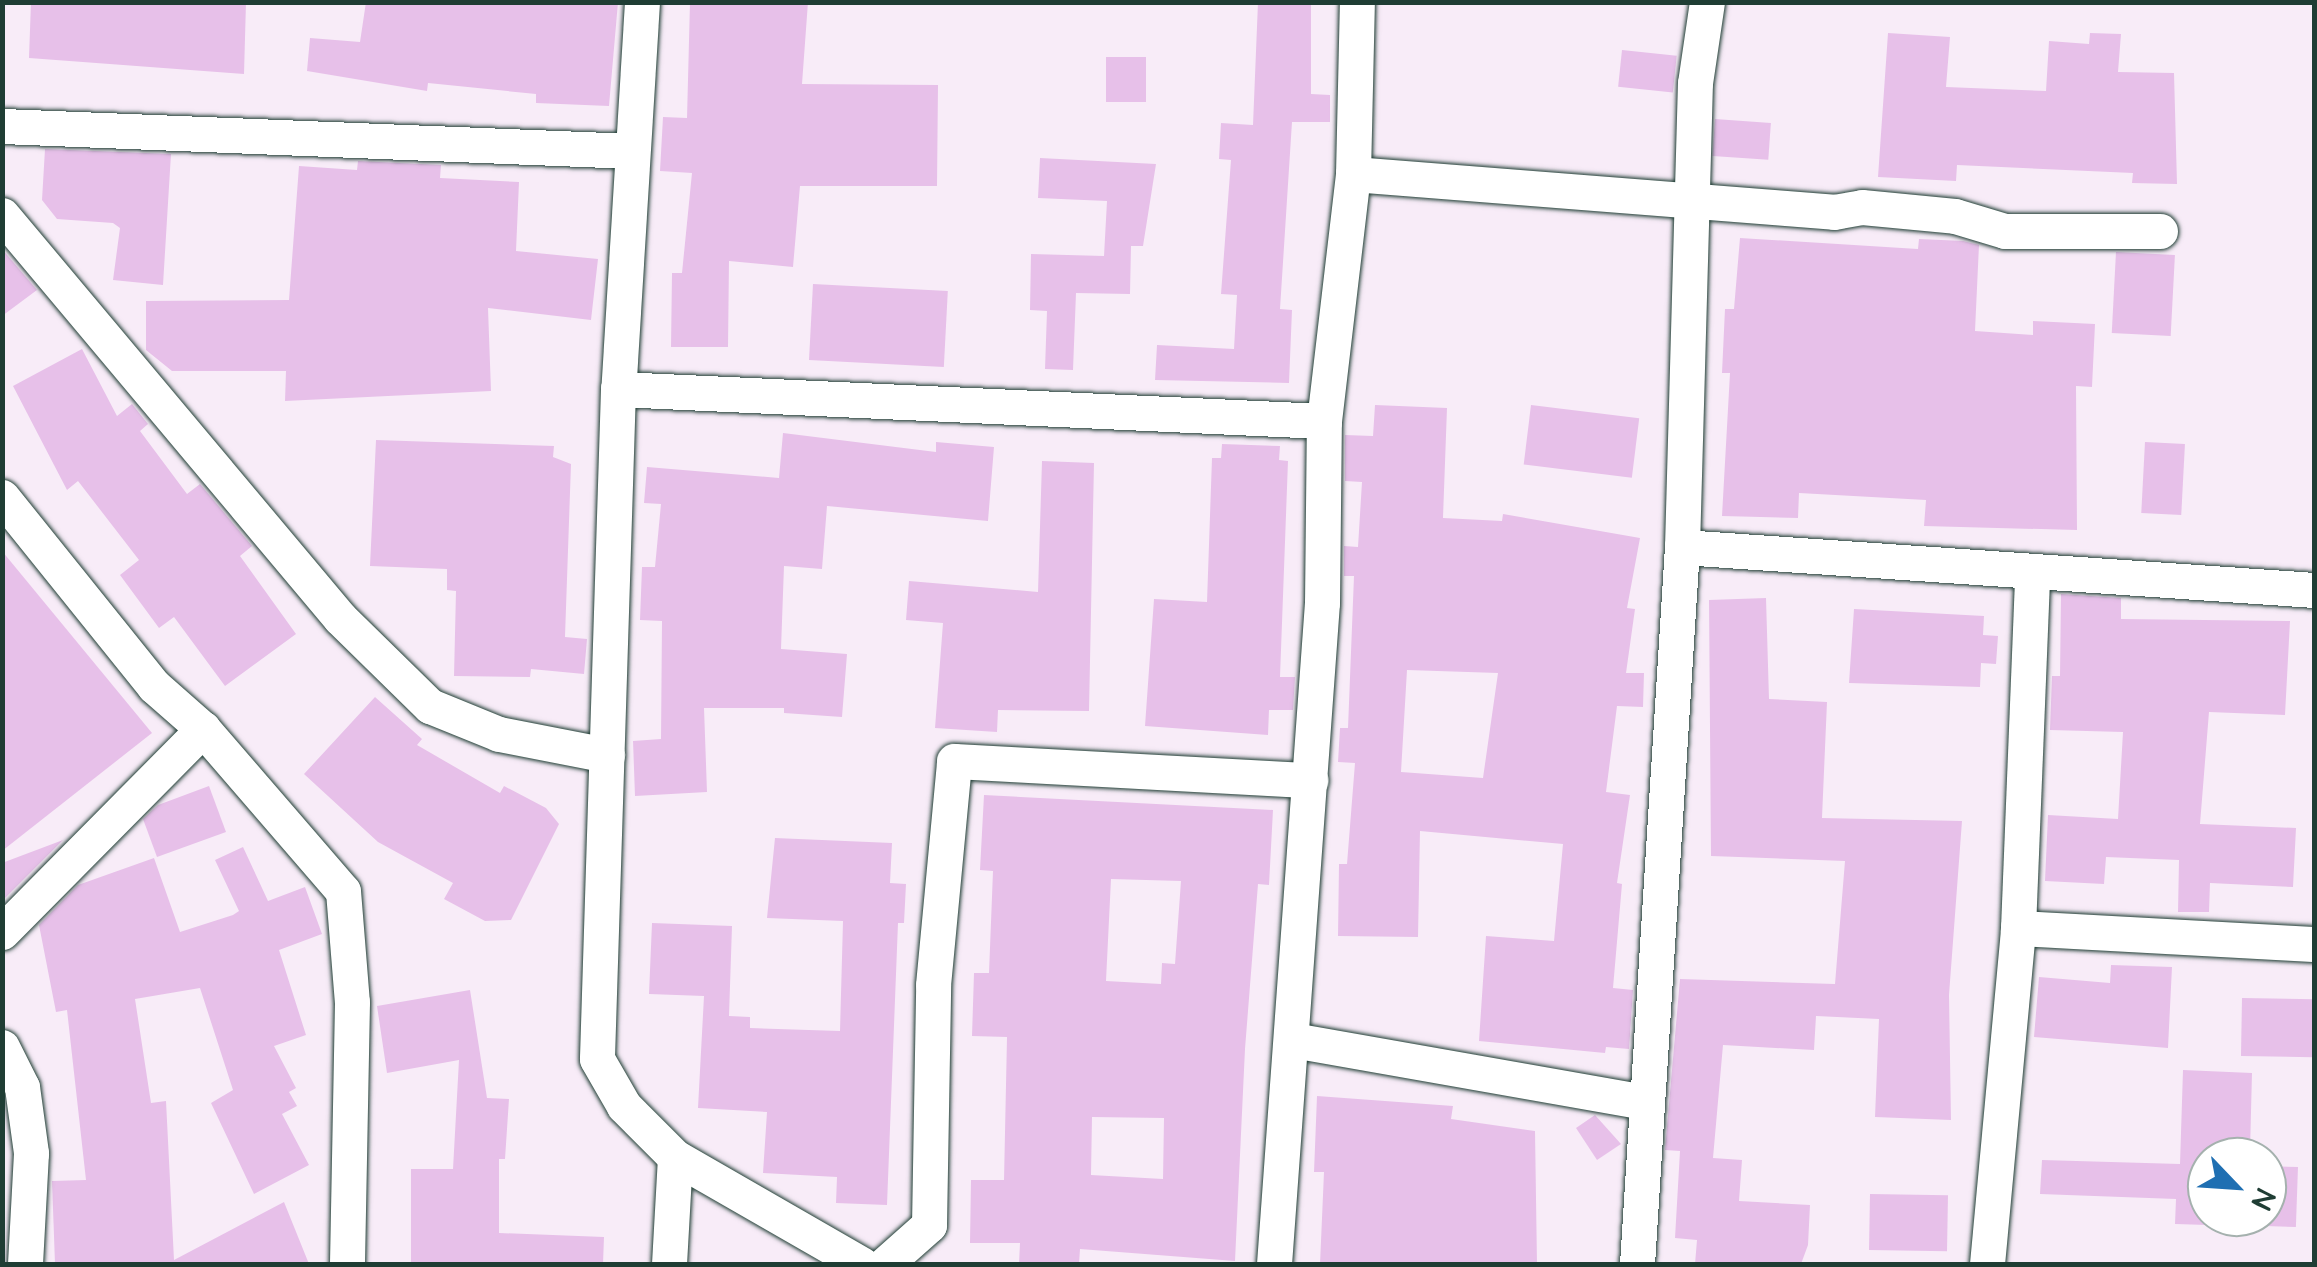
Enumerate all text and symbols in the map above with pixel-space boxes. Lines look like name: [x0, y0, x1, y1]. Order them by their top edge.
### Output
north arrow: [2187, 1137, 2287, 1237]
text: N: [2241, 1183, 2284, 1215]

